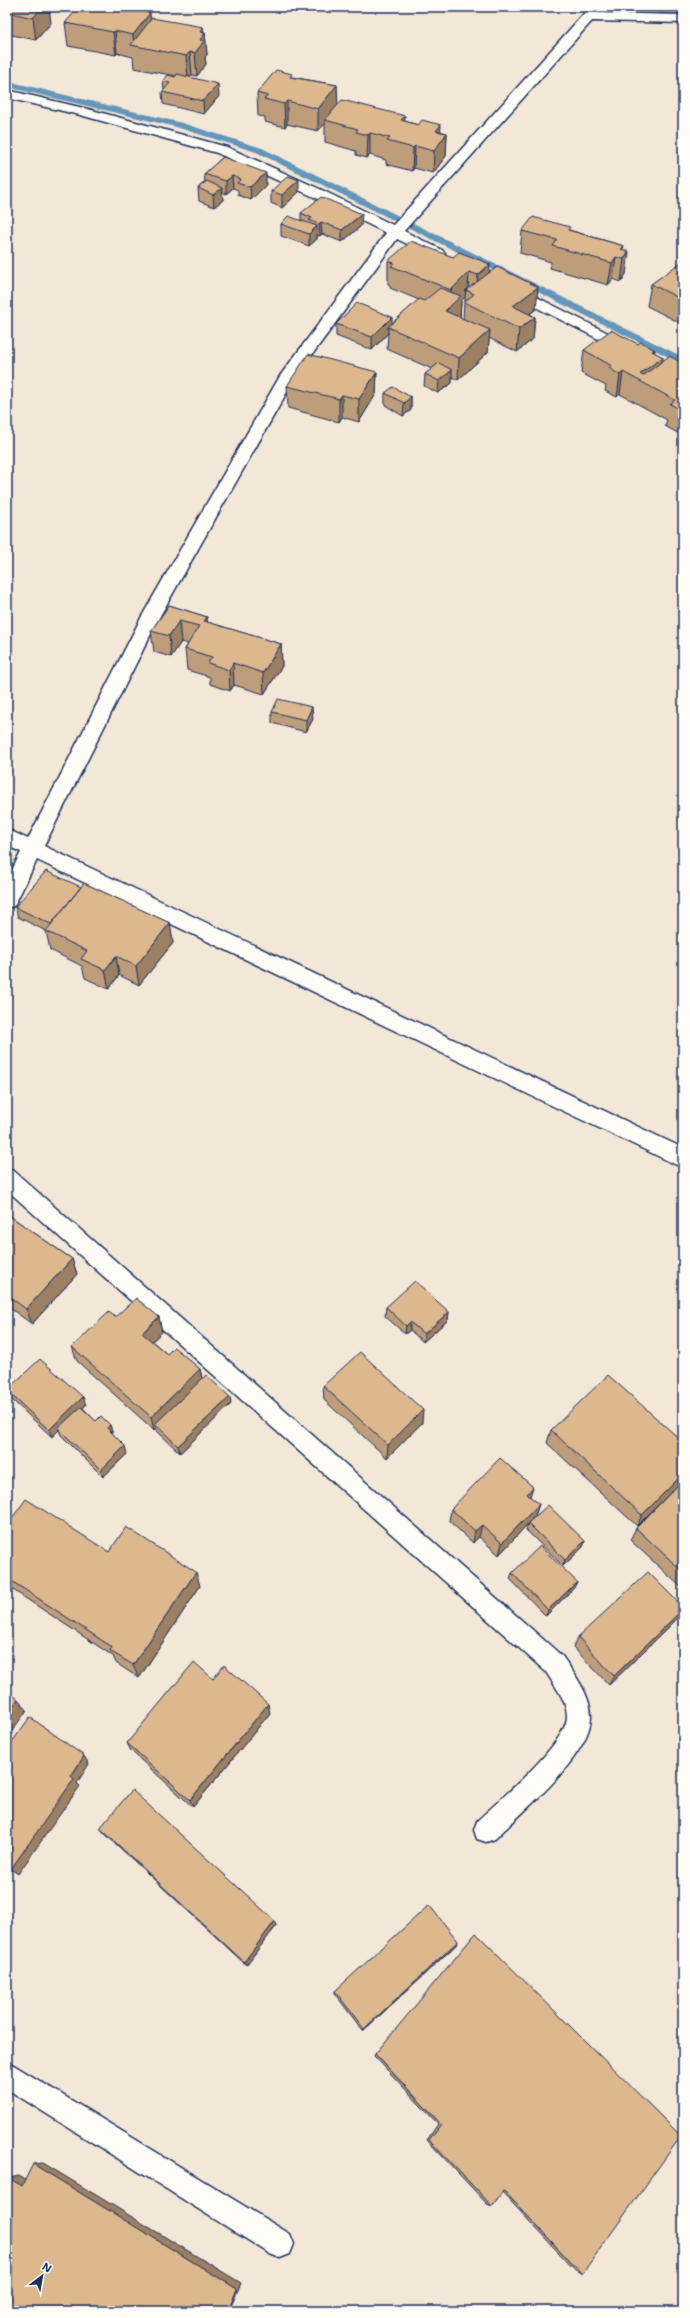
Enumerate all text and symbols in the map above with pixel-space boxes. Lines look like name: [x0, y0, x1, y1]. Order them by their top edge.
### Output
north arrow: [22, 2256, 62, 2296]
text: N: [39, 2259, 55, 2277]

